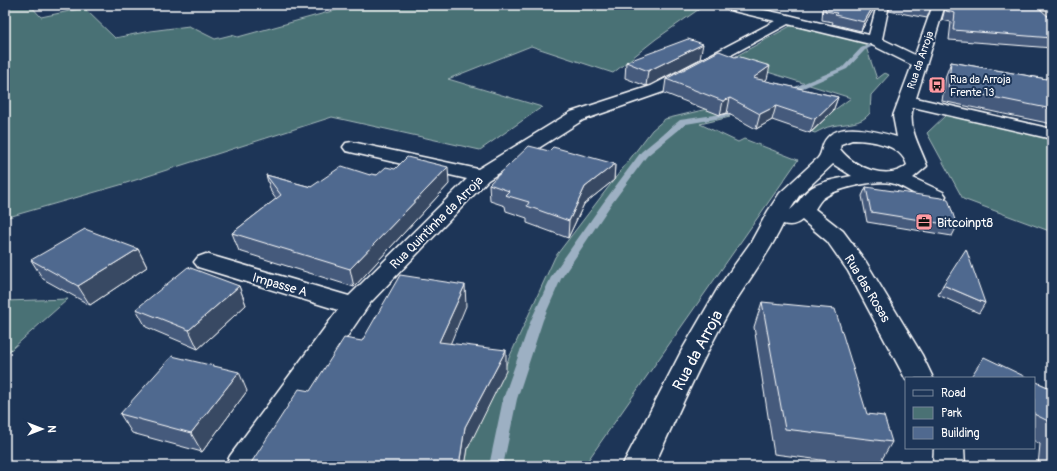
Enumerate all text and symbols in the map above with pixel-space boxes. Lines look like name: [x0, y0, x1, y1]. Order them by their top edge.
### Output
street label: Rua da Arroja: [904, 29, 936, 91]
place label: Rua da Arroja Frente 13: [950, 73, 1011, 99]
bus stop icon: Rua da Arroja Frente 13: [927, 75, 947, 95]
street label: Rua Quintinha da Arroja: [387, 173, 487, 273]
office icon: Bitcoinpt8: [914, 212, 934, 232]
place label: Bitcoinpt8: [937, 215, 993, 231]
street label: Rua das Rosas: [841, 252, 894, 325]
street label: Impasse A: [250, 269, 310, 301]
street label: Rua da Arroja: [668, 307, 727, 394]
legend: [905, 377, 1035, 449]
text: Road: [941, 386, 966, 401]
text: Park: [941, 406, 962, 421]
north arrow: [22, 409, 62, 449]
text: N: [45, 425, 58, 433]
text: Building: [941, 426, 980, 441]

